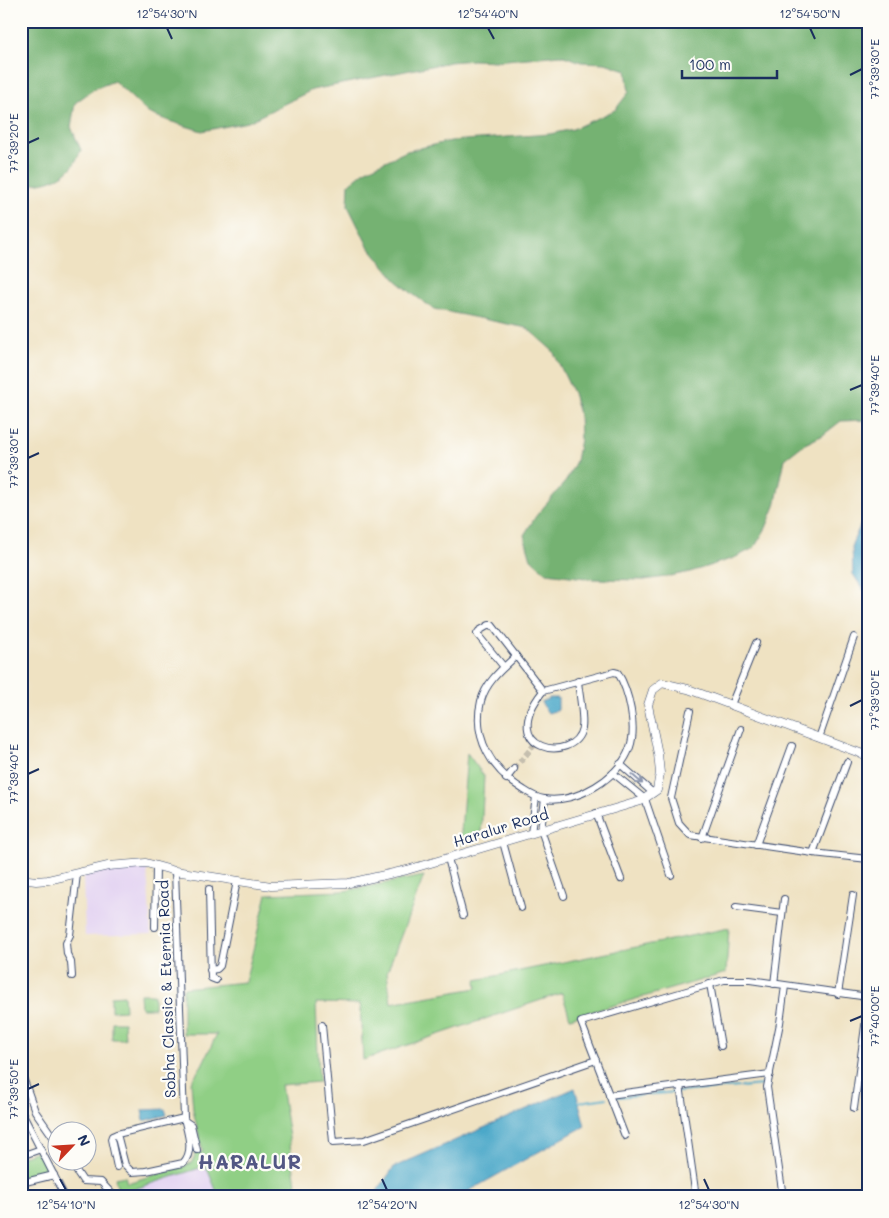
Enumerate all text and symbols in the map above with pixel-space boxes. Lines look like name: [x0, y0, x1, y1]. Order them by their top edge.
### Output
text: 12°54'30"N: [137, 5, 197, 21]
text: 12°54'40"N: [458, 5, 518, 21]
text: 12°54'50"N: [780, 5, 840, 21]
text: 77°39'30"E: [866, 39, 882, 99]
scale bar: [682, 48, 776, 80]
text: 100 m: [689, 54, 731, 74]
text: 77°39'20"E: [5, 113, 21, 173]
text: 77°39'40"E: [866, 355, 882, 415]
text: 77°39'30"E: [5, 428, 21, 488]
text: 77°39'50"E: [866, 670, 882, 730]
text: 77°39'40"E: [5, 744, 21, 804]
one-way arrow: [630, 773, 643, 784]
street label: Haralur Road: [451, 803, 551, 851]
street label: Sobha Classic & Eternia Road: [152, 880, 180, 1098]
text: 77°40'00"E: [866, 985, 882, 1047]
text: 77°39'50"E: [5, 1059, 21, 1119]
north arrow: [48, 1120, 98, 1170]
text: N: [73, 1131, 95, 1149]
district label: HARALUR: [198, 1148, 302, 1174]
text: 12°54'10"N: [36, 1196, 96, 1212]
text: 12°54'20"N: [357, 1196, 417, 1212]
text: 12°54'30"N: [679, 1196, 739, 1212]

